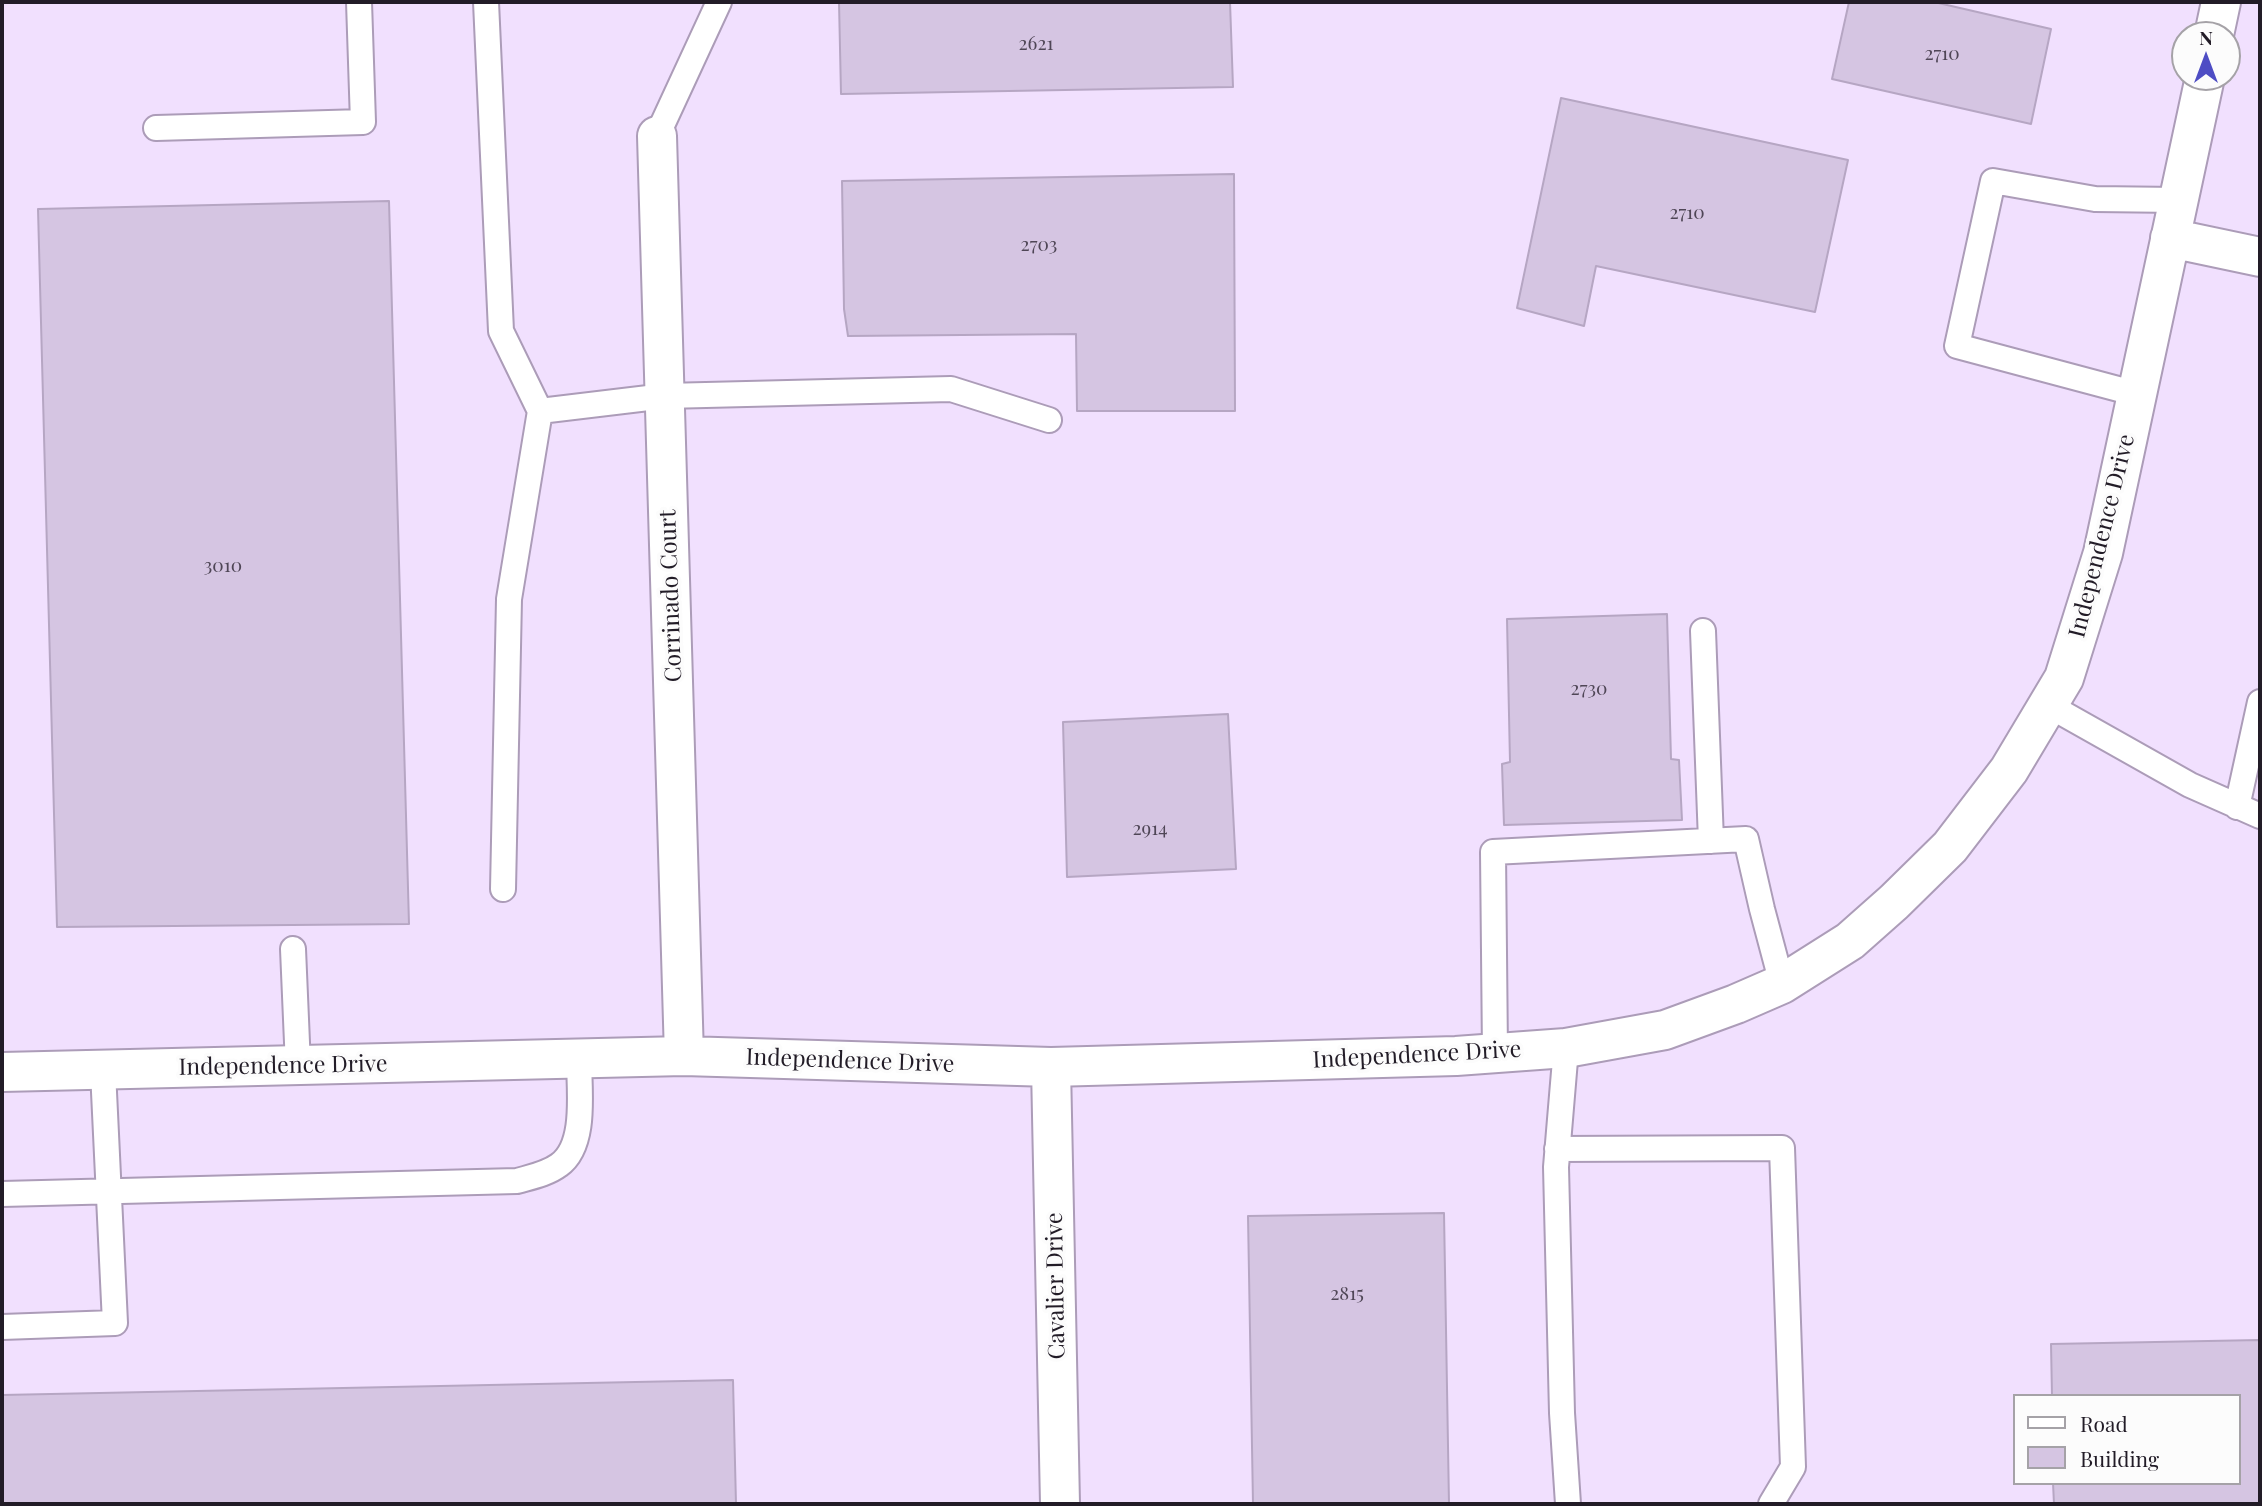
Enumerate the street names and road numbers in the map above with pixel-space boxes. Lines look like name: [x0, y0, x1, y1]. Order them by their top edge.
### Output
street label: Independence Drive: [2063, 431, 2141, 641]
street label: Corrinado Court: [654, 509, 688, 683]
street label: Independence Drive: [1312, 1036, 1522, 1074]
street label: Independence Drive: [745, 1044, 955, 1078]
street label: Independence Drive: [178, 1050, 388, 1082]
street label: Cavalier Drive: [1041, 1212, 1071, 1360]

